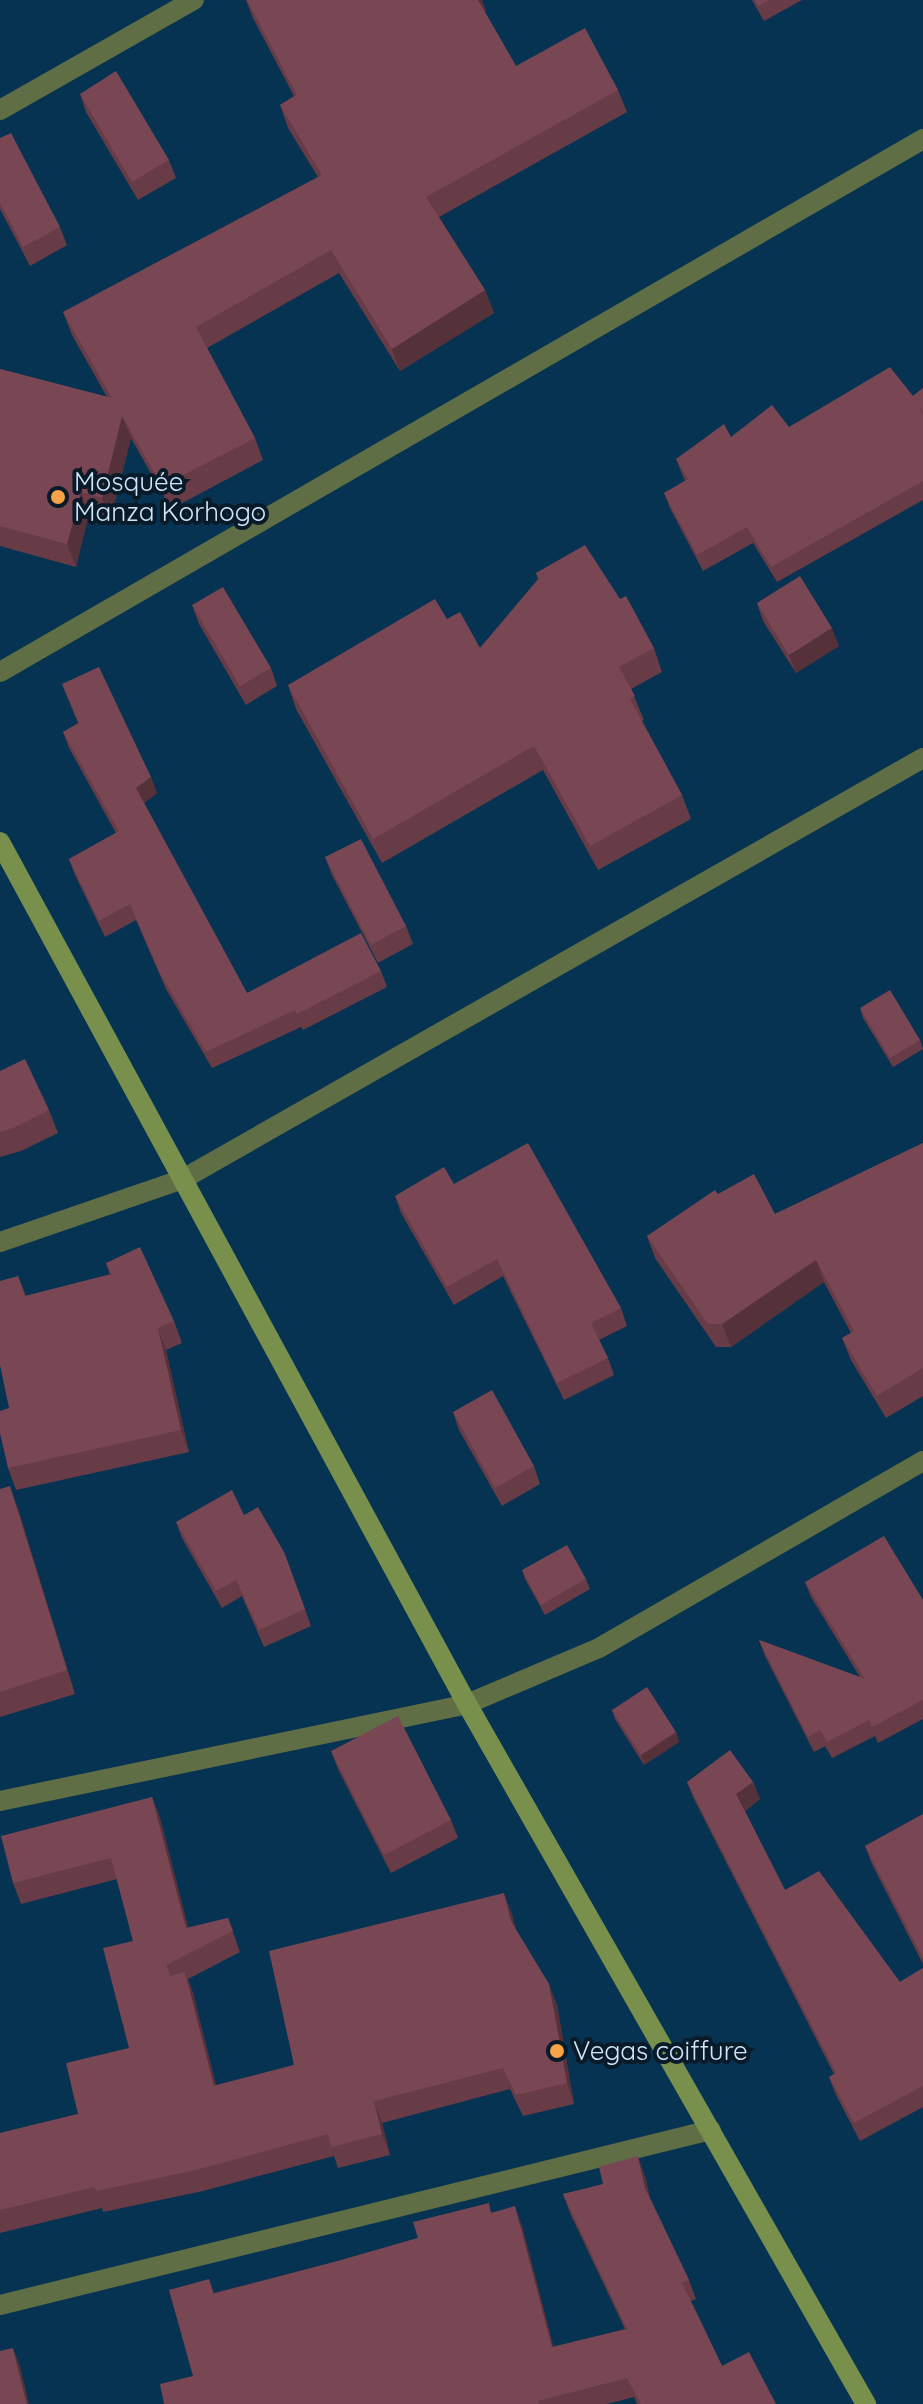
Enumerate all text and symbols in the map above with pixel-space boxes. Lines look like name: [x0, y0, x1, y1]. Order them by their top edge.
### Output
place label: Mosquée Manza Korhogo: [74, 466, 266, 528]
marker: Mosquée Manza Korhogo: [49, 488, 67, 506]
place label: Vegas coiffure: [573, 2035, 748, 2067]
marker: Vegas coiffure: [548, 2042, 566, 2060]

